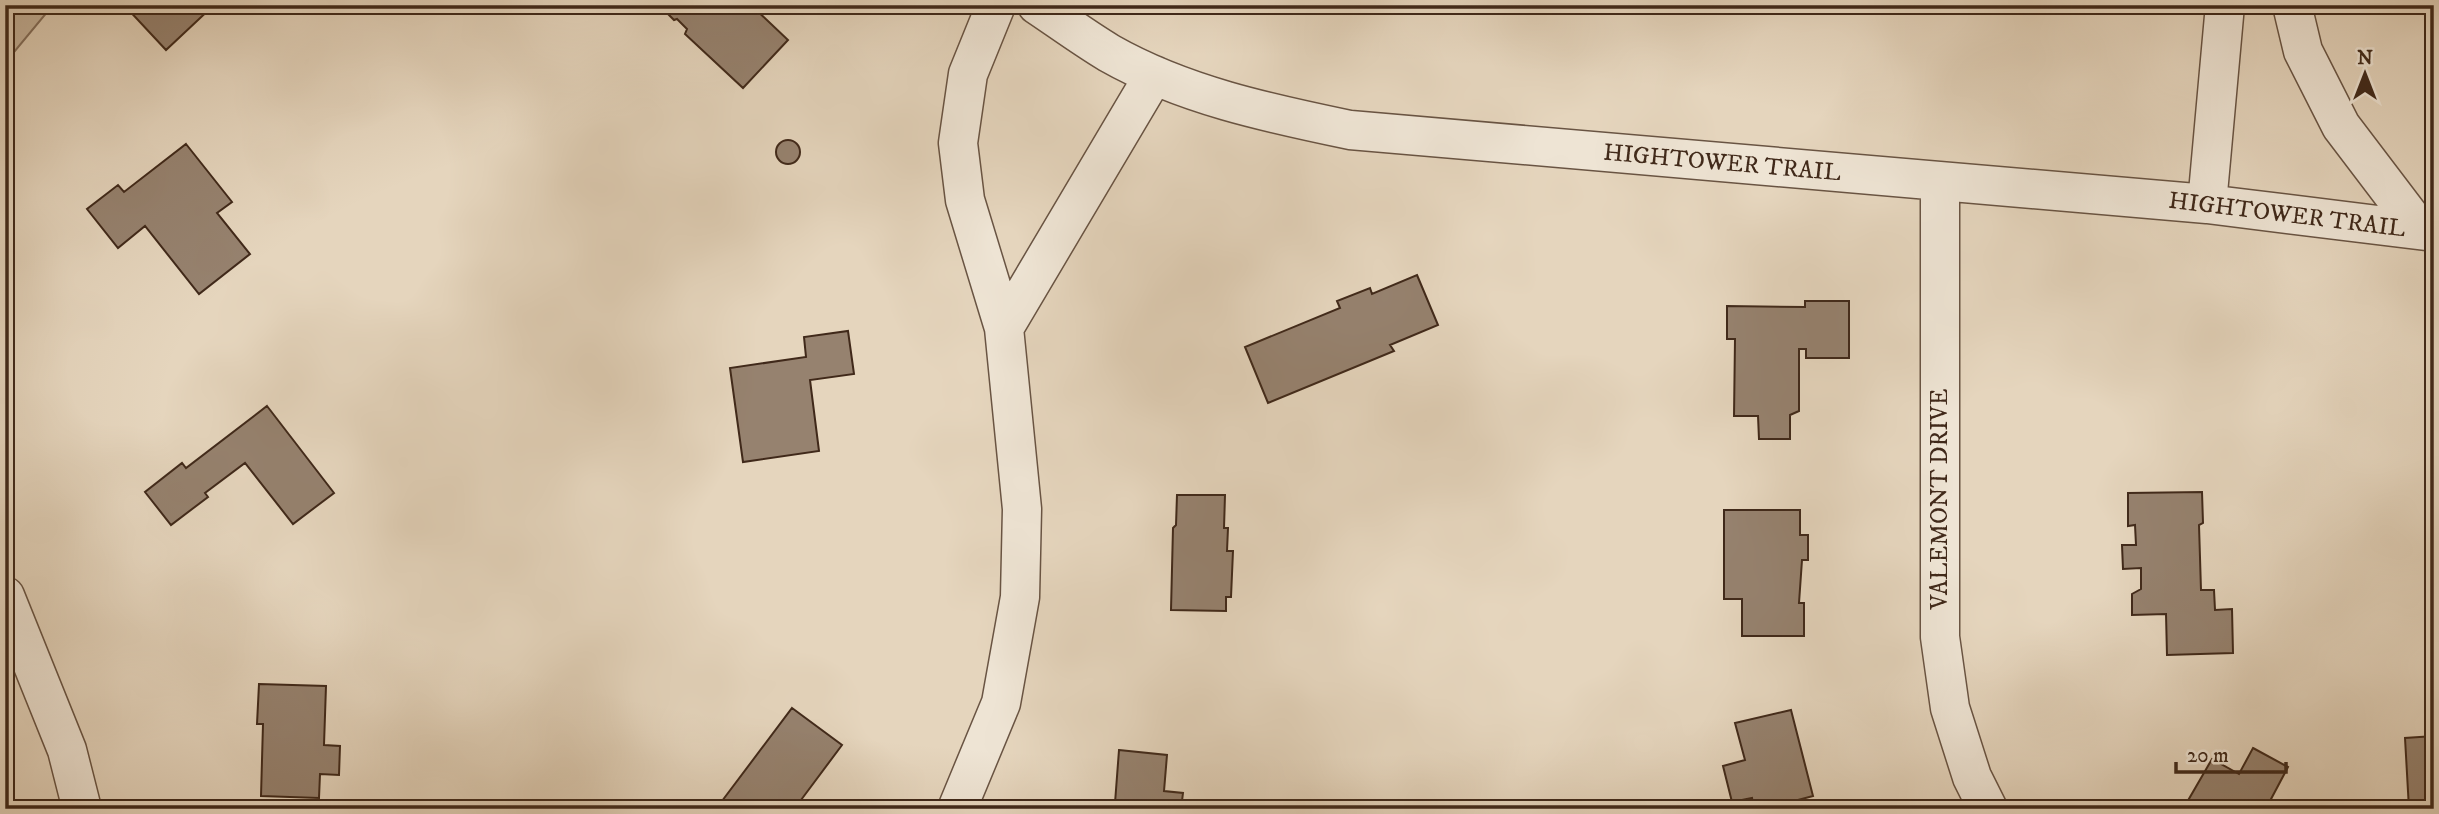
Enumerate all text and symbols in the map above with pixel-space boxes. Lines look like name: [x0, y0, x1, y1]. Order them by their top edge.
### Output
north arrow: [2330, 38, 2400, 108]
text: N: [2357, 47, 2373, 70]
street label: HIGHTOWER TRAIL: [1602, 138, 1842, 188]
street label: HIGHTOWER TRAIL: [2167, 186, 2407, 244]
street label: VALEMONT DRIVE: [1925, 389, 1955, 610]
scale bar: [2176, 730, 2287, 774]
text: 20 m: [2187, 743, 2229, 769]

